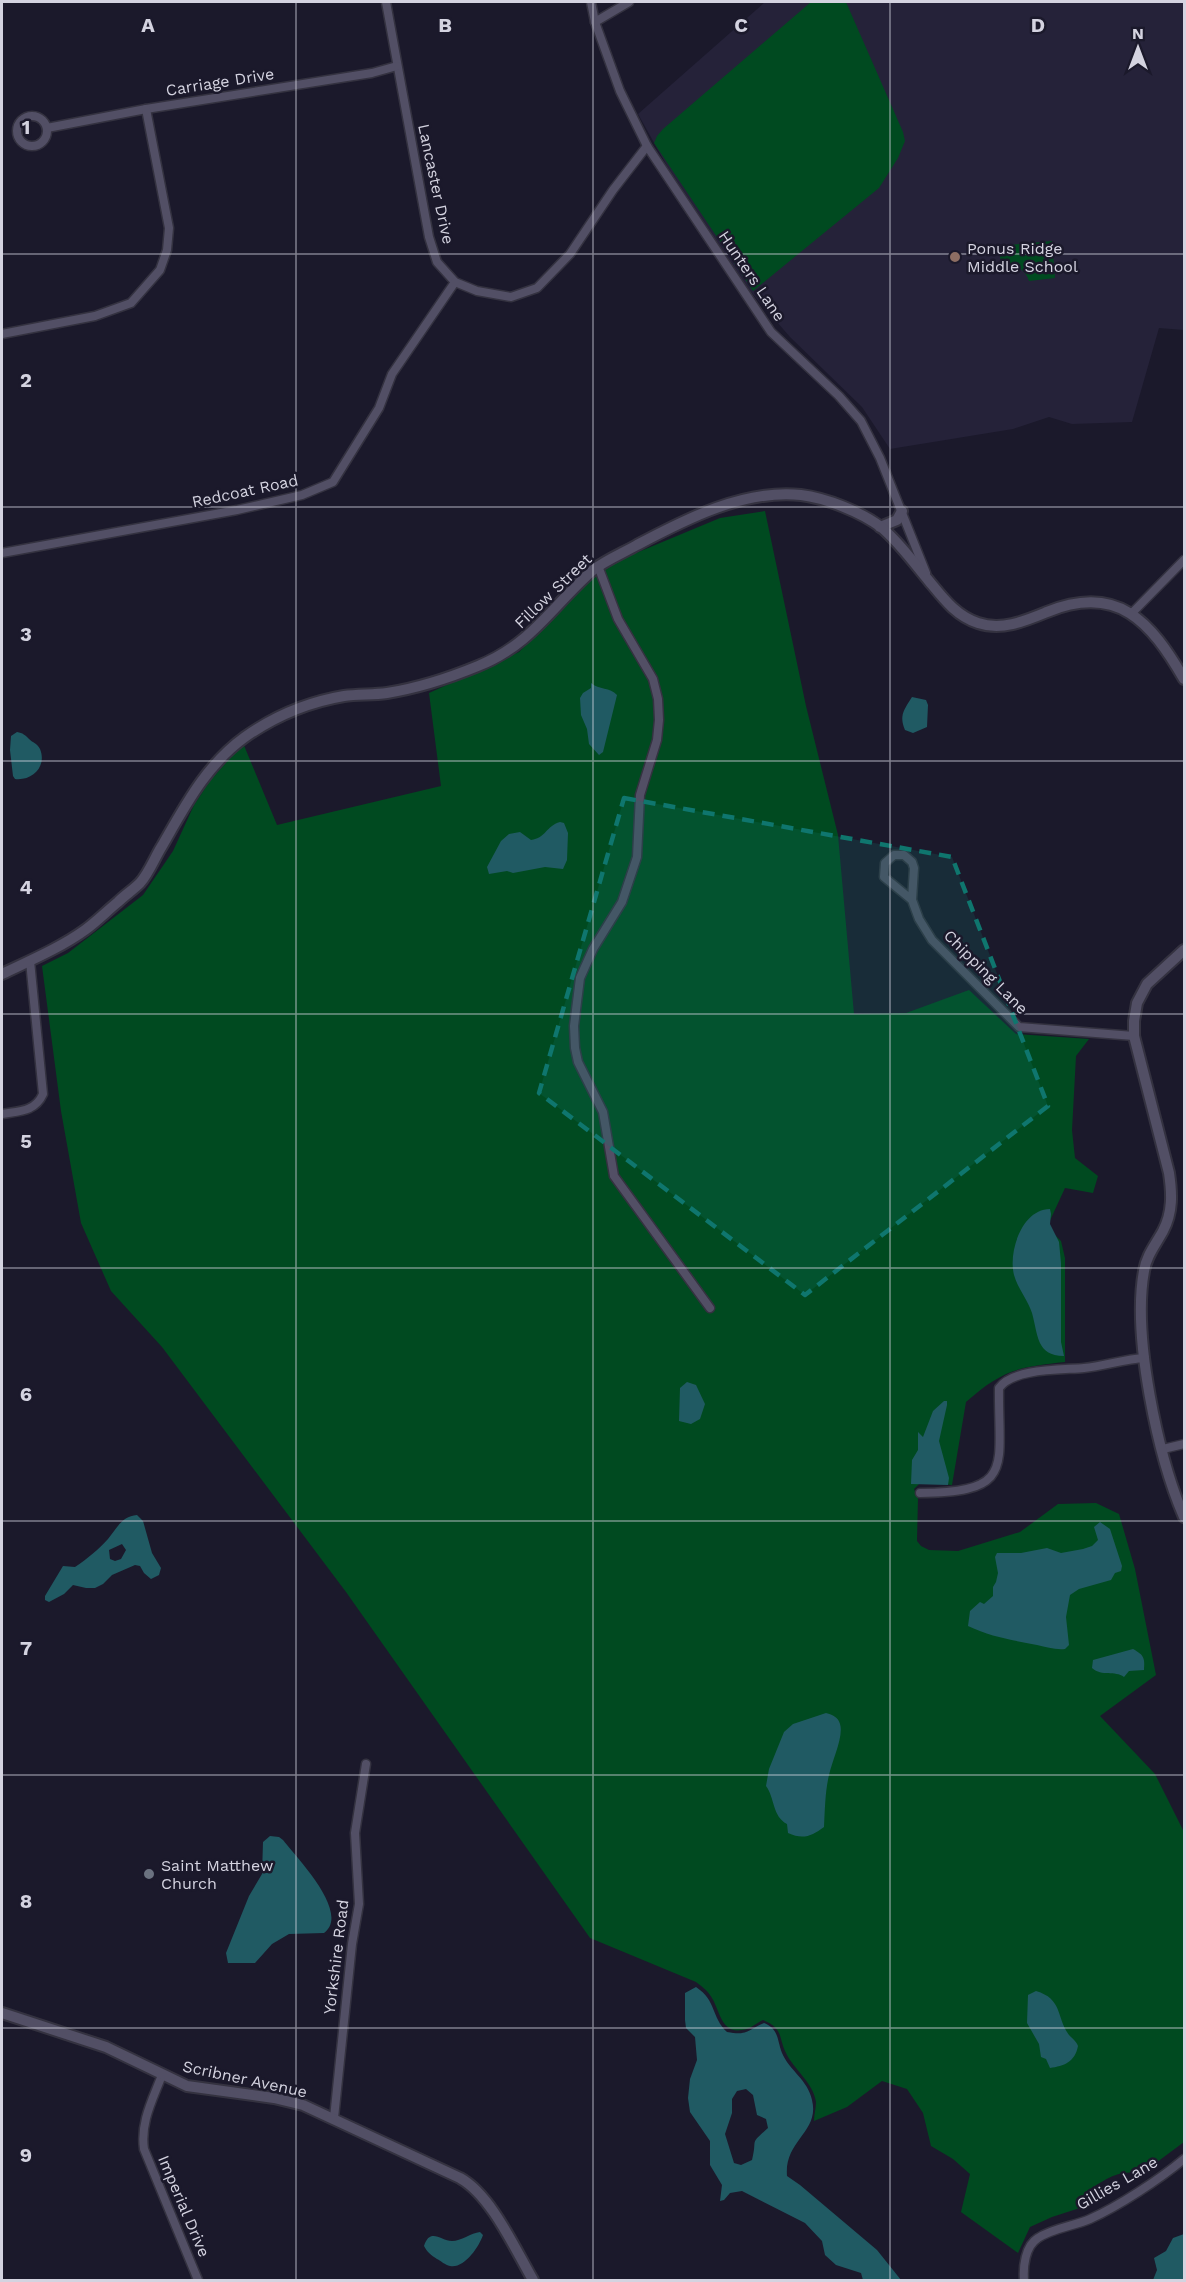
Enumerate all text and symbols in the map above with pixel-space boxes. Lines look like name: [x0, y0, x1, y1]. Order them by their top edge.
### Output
text: A: [141, 13, 155, 37]
text: B: [438, 13, 452, 37]
text: C: [734, 13, 748, 37]
text: D: [1031, 13, 1045, 37]
north arrow: [1108, 18, 1168, 78]
text: N: [1132, 24, 1144, 43]
street label: Carriage Drive: [164, 64, 276, 100]
text: 1: [22, 115, 30, 139]
street label: Lancaster Drive: [414, 122, 458, 246]
street label: Hunters Lane: [715, 227, 789, 325]
place label: Ponus Ridge Middle School: [967, 239, 1078, 276]
marker: Ponus Ridge Middle School: [948, 250, 962, 264]
text: 2: [20, 368, 32, 392]
street label: Redcoat Road: [190, 470, 300, 512]
street label: Fillow Street: [511, 549, 596, 632]
text: 3: [20, 622, 32, 646]
text: 4: [20, 875, 33, 899]
street label: Chipping Lane: [940, 926, 1032, 1018]
text: 5: [20, 1129, 32, 1153]
text: 6: [20, 1382, 32, 1406]
text: 7: [20, 1636, 32, 1660]
place label: Saint Matthew Church: [161, 1856, 273, 1893]
marker: Saint Matthew Church: [142, 1867, 156, 1881]
text: 8: [20, 1889, 32, 1913]
street label: Yorkshire Road: [320, 1898, 352, 2016]
street label: Scribner Avenue: [181, 2057, 309, 2101]
text: 9: [20, 2143, 32, 2167]
street label: Imperial Drive: [154, 2152, 214, 2260]
street label: Gillies Lane: [1073, 2152, 1161, 2214]

